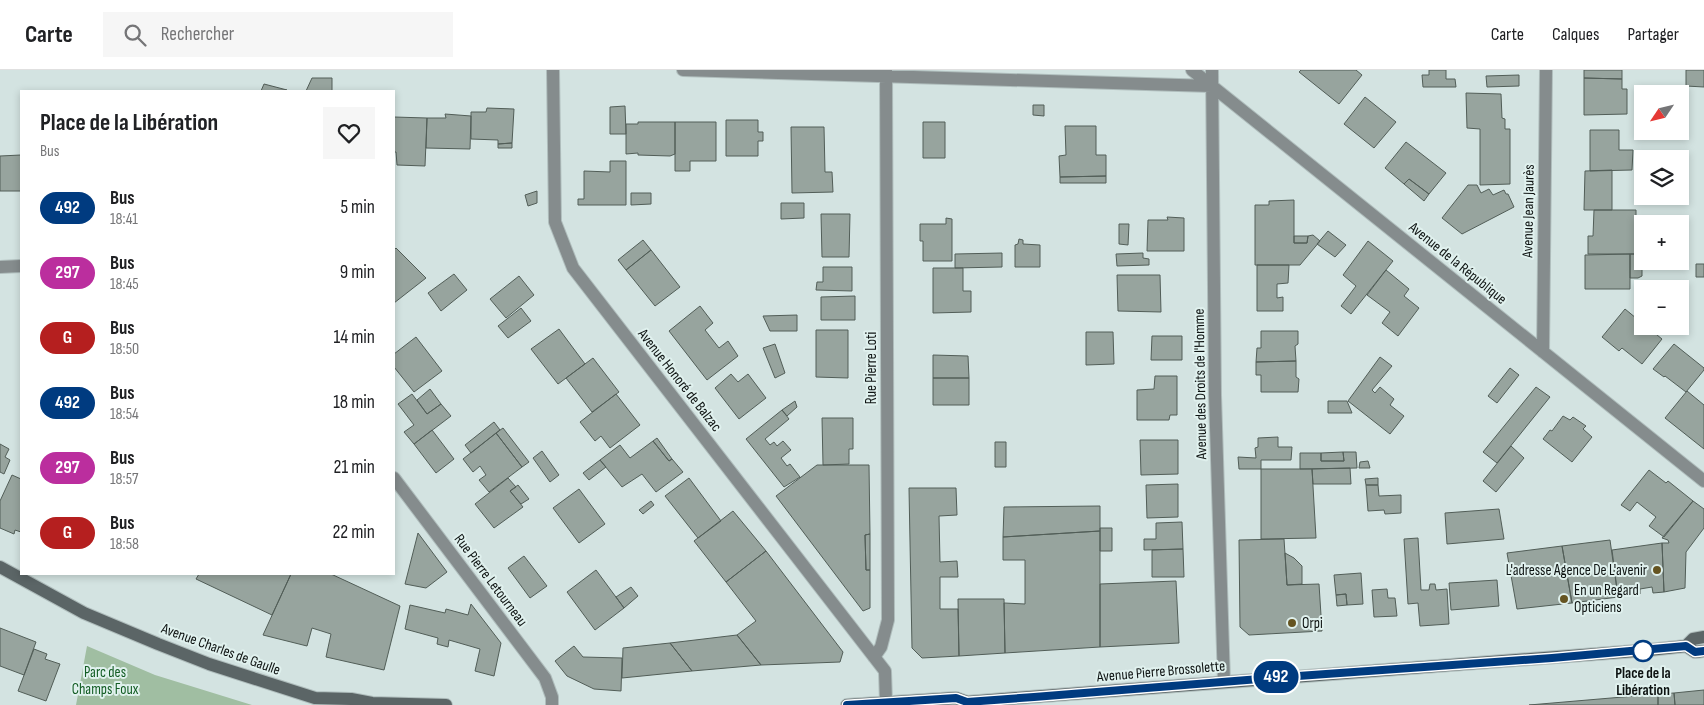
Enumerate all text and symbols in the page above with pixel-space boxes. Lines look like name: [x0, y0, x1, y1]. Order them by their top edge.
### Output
search box: [103, 12, 453, 57]
text: Carte: [25, 20, 73, 49]
icon: search: [121, 21, 149, 49]
text: Rechercher: [161, 23, 234, 46]
text: Carte: [1491, 24, 1524, 45]
text: Calques: [1552, 24, 1599, 45]
text: Partager: [1627, 24, 1679, 45]
north arrow: [1634, 85, 1689, 140]
map controls: [1634, 85, 1689, 335]
button: heart: [323, 107, 375, 159]
text: Place de la Libération: [40, 108, 218, 137]
text: Bus: [40, 142, 60, 161]
button: layers: [1634, 150, 1689, 205]
street label: Avenue Jean Jaurès: [1518, 164, 1539, 259]
text: Bus: [110, 187, 135, 210]
text: 5 min: [340, 196, 375, 219]
text: 492: [55, 197, 80, 218]
text: 18:41: [110, 210, 138, 229]
button: +: [1634, 215, 1689, 270]
street label: Avenue de la République: [1404, 217, 1511, 309]
text: Bus: [110, 252, 135, 275]
text: 9 min: [340, 261, 375, 284]
text: 297: [55, 262, 80, 283]
text: 18:45: [110, 275, 139, 294]
button: −: [1634, 280, 1689, 335]
street label: Avenue des Droits de l'Homme: [1190, 308, 1211, 461]
text: Bus: [110, 317, 135, 340]
street label: Avenue Honoré de Balzac: [633, 324, 726, 435]
text: 14 min: [334, 326, 375, 349]
text: G: [63, 327, 72, 348]
street label: Rue Pierre Loti: [862, 332, 881, 404]
text: 18:50: [110, 340, 139, 359]
text: Bus: [110, 382, 135, 405]
text: 18 min: [333, 391, 375, 414]
text: 492: [55, 392, 80, 413]
text: 18:54: [110, 405, 139, 424]
text: Bus: [110, 447, 135, 470]
text: 21 min: [334, 456, 375, 479]
text: 297: [55, 457, 80, 478]
text: 18:57: [110, 470, 138, 489]
text: Bus: [110, 512, 135, 535]
text: 22 min: [332, 521, 375, 544]
text: G: [63, 522, 72, 543]
street label: Rue Pierre Letourneau: [450, 530, 531, 630]
text: 18:58: [110, 535, 139, 554]
place label: L'adresse Agence De L'avenir: [1506, 561, 1648, 580]
marker: L'adresse Agence De L'avenir: [1651, 564, 1663, 576]
place label: En un Regard Opticiens: [1574, 581, 1639, 617]
marker: En un Regard Opticiens: [1558, 593, 1570, 605]
place label: Orpi: [1302, 614, 1323, 633]
marker: Orpi: [1286, 617, 1298, 629]
street label: Avenue Charles de Gaulle: [158, 619, 283, 680]
marker: Place de la Libération: [1632, 640, 1654, 662]
street label: Avenue Pierre Brossolette: [1095, 656, 1226, 687]
line badge: 492: [1247, 661, 1305, 693]
park label: Parc des Champs Foux: [72, 663, 139, 699]
place label: Place de la Libération: [1615, 664, 1671, 700]
text: 492: [1264, 666, 1288, 687]

